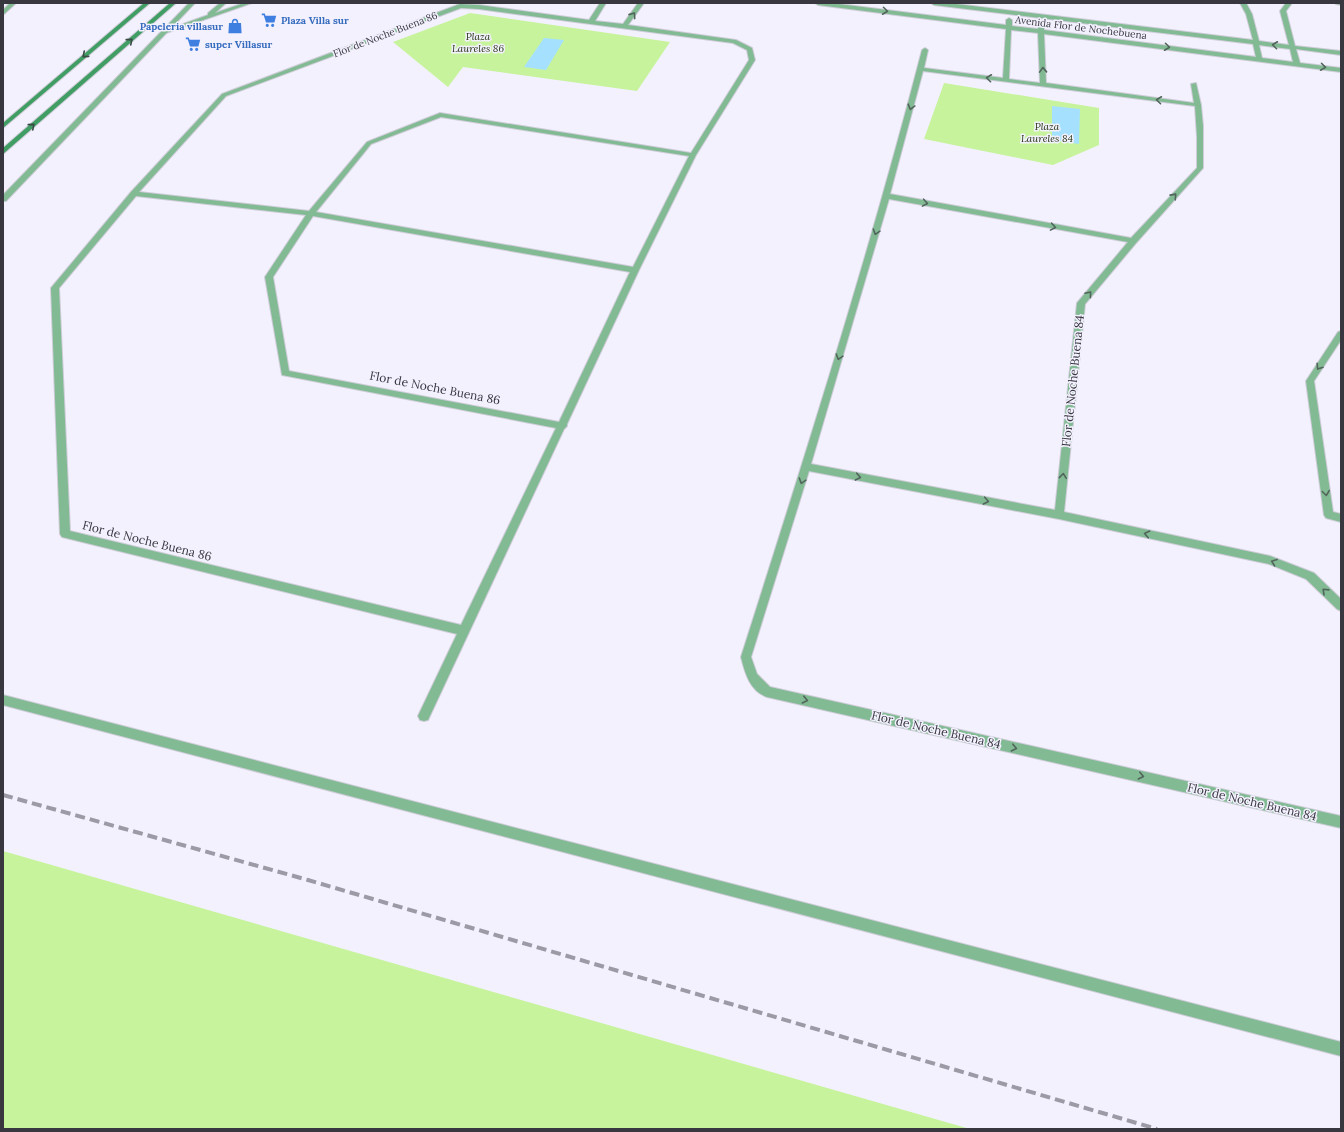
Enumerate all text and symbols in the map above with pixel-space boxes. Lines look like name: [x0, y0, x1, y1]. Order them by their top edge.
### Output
one-way arrow: [882, 7, 888, 16]
street label: Flor de Noche Buena 86: [331, 9, 439, 60]
supermarket icon: Plaza Villa sur: [260, 11, 278, 29]
one-way arrow: [628, 12, 635, 19]
street label: Avenida Flor de Nochebuena: [1013, 13, 1148, 42]
place label: Plaza Villa sur: [281, 14, 349, 27]
shop icon: Papeleria villasur: [226, 17, 244, 35]
place label: Papeleria villasur: [140, 20, 223, 33]
park label: Plaza Laureles 86: [452, 30, 505, 55]
supermarket icon: super Villasur: [184, 35, 202, 53]
one-way arrow: [125, 38, 133, 45]
place label: super Villasur: [205, 38, 272, 51]
one-way arrow: [1271, 41, 1278, 50]
one-way arrow: [1164, 42, 1170, 51]
one-way arrow: [83, 51, 90, 58]
one-way arrow: [1320, 62, 1326, 71]
one-way arrow: [1038, 67, 1047, 73]
one-way arrow: [986, 74, 992, 83]
one-way arrow: [1156, 96, 1162, 105]
one-way arrow: [907, 104, 915, 110]
park label: Plaza Laureles 84: [1021, 120, 1073, 145]
one-way arrow: [28, 124, 35, 131]
one-way arrow: [1170, 193, 1177, 201]
one-way arrow: [922, 198, 928, 207]
one-way arrow: [1050, 222, 1056, 230]
one-way arrow: [872, 229, 881, 236]
one-way arrow: [1084, 291, 1091, 299]
street label: Flor de Noche Buena 84: [1058, 314, 1087, 448]
one-way arrow: [835, 353, 844, 360]
one-way arrow: [1317, 363, 1324, 370]
street label: Flor de Noche Buena 86: [369, 367, 502, 408]
one-way arrow: [855, 472, 861, 481]
one-way arrow: [1058, 473, 1067, 479]
one-way arrow: [798, 478, 806, 485]
one-way arrow: [1321, 490, 1330, 496]
one-way arrow: [983, 496, 989, 505]
street label: Flor de Noche Buena 86: [81, 517, 213, 564]
one-way arrow: [1144, 530, 1150, 538]
one-way arrow: [1270, 558, 1277, 566]
one-way arrow: [1323, 589, 1330, 596]
one-way arrow: [802, 696, 808, 704]
street label: Flor de Noche Buena 84: [870, 707, 1003, 752]
one-way arrow: [1011, 743, 1017, 751]
one-way arrow: [1137, 772, 1144, 780]
street label: Flor de Noche Buena 84: [1186, 779, 1319, 824]

